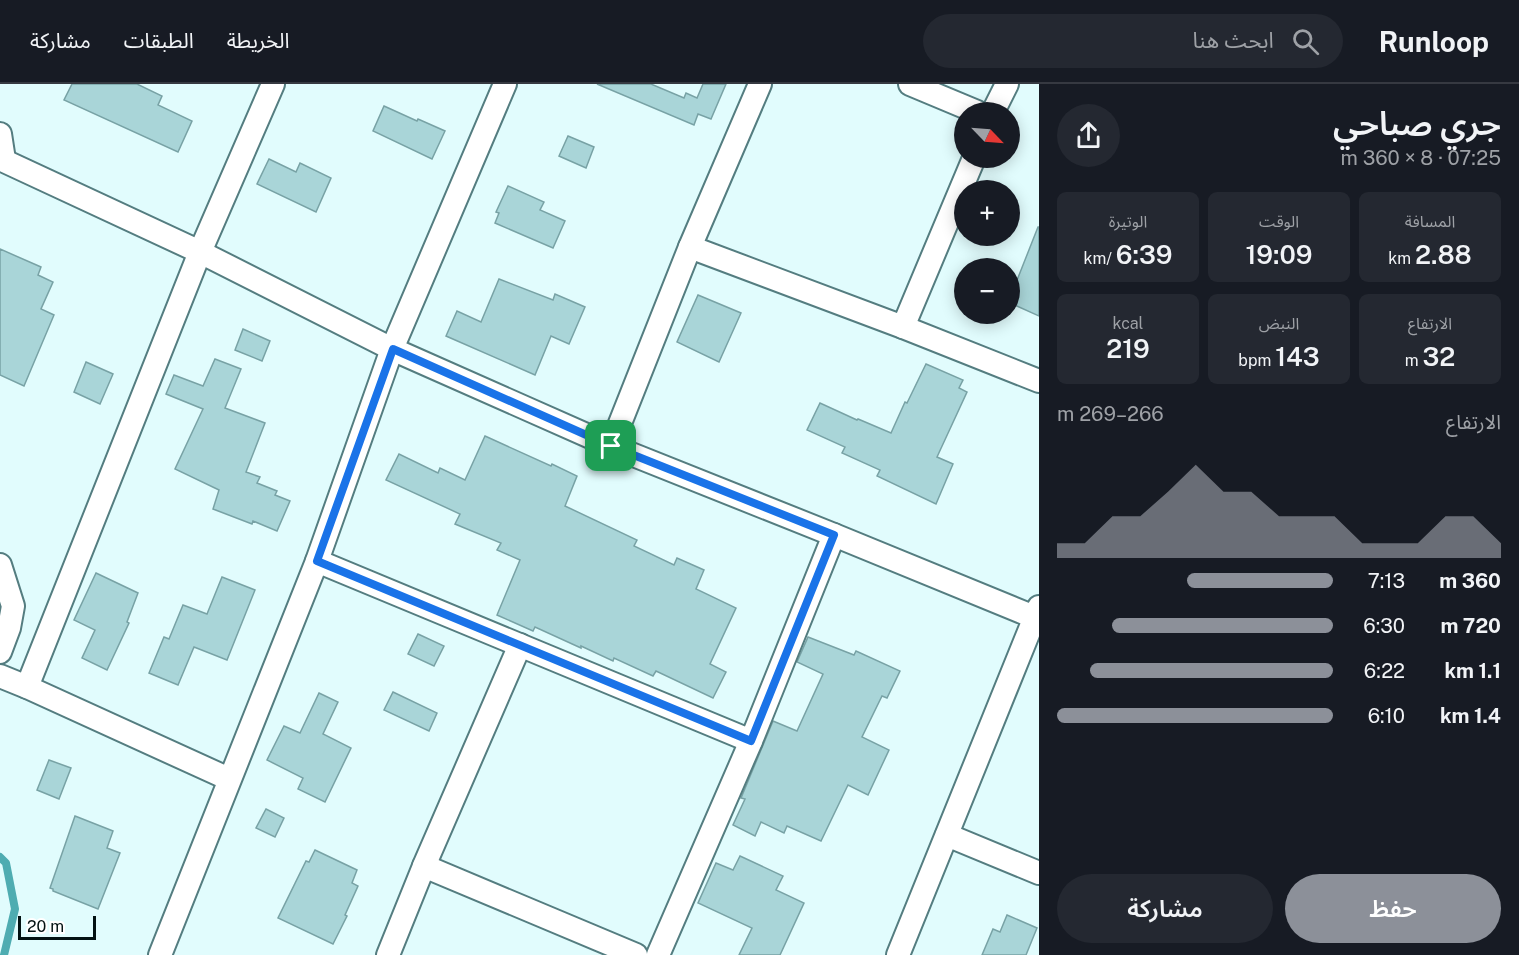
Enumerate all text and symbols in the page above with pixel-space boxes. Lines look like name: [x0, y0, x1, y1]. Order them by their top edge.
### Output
search box: [923, 14, 1343, 68]
icon: search: [1289, 25, 1322, 58]
text: Runloop: [1379, 25, 1489, 58]
text: ابحث هنا: [1193, 27, 1274, 53]
text: مشاركة: [30, 28, 91, 53]
text: الطبقات: [124, 28, 194, 53]
text: الخريطة: [227, 28, 290, 53]
north arrow: [954, 102, 1020, 168]
map controls: [954, 102, 1020, 324]
button: share: [1057, 104, 1120, 167]
text: جري صباحي: [1333, 104, 1501, 142]
text: 07:25 · 8 × 360 m: [1341, 146, 1501, 170]
button: +: [954, 180, 1020, 246]
text: الوتيرة: [1109, 212, 1147, 231]
text: الوقت: [1259, 212, 1299, 231]
text: المسافة: [1405, 212, 1455, 231]
text: 6:39: [1116, 239, 1173, 270]
text: 19:09: [1245, 239, 1313, 270]
text: 2.88: [1415, 239, 1472, 270]
text: /km: [1083, 249, 1116, 268]
text: km: [1388, 249, 1415, 268]
button: −: [954, 258, 1020, 324]
text: kcal: [1113, 314, 1143, 333]
text: النبض: [1259, 314, 1299, 333]
text: الارتفاع: [1408, 314, 1452, 333]
text: 219: [1106, 333, 1150, 364]
text: 143: [1275, 341, 1320, 372]
text: 32: [1422, 341, 1455, 372]
text: bpm: [1238, 351, 1275, 370]
text: m: [1405, 351, 1422, 370]
text: 266–269 m: [1057, 402, 1164, 426]
text: الارتفاع: [1446, 410, 1501, 434]
pin: [585, 420, 636, 471]
icon: arrive: [594, 429, 627, 462]
text: 7:13: [1368, 569, 1405, 593]
text: 360 m: [1439, 569, 1501, 593]
text: 6:30: [1363, 614, 1405, 638]
text: 720 m: [1440, 614, 1501, 638]
text: 6:22: [1364, 659, 1405, 683]
text: 1.1 km: [1444, 659, 1501, 683]
text: 6:10: [1368, 704, 1405, 728]
text: 1.4 km: [1440, 704, 1501, 728]
button: مشاركة: [1057, 874, 1273, 943]
button: حفظ: [1285, 874, 1501, 943]
scale bar: [18, 913, 96, 940]
text: 20 m: [27, 917, 64, 936]

